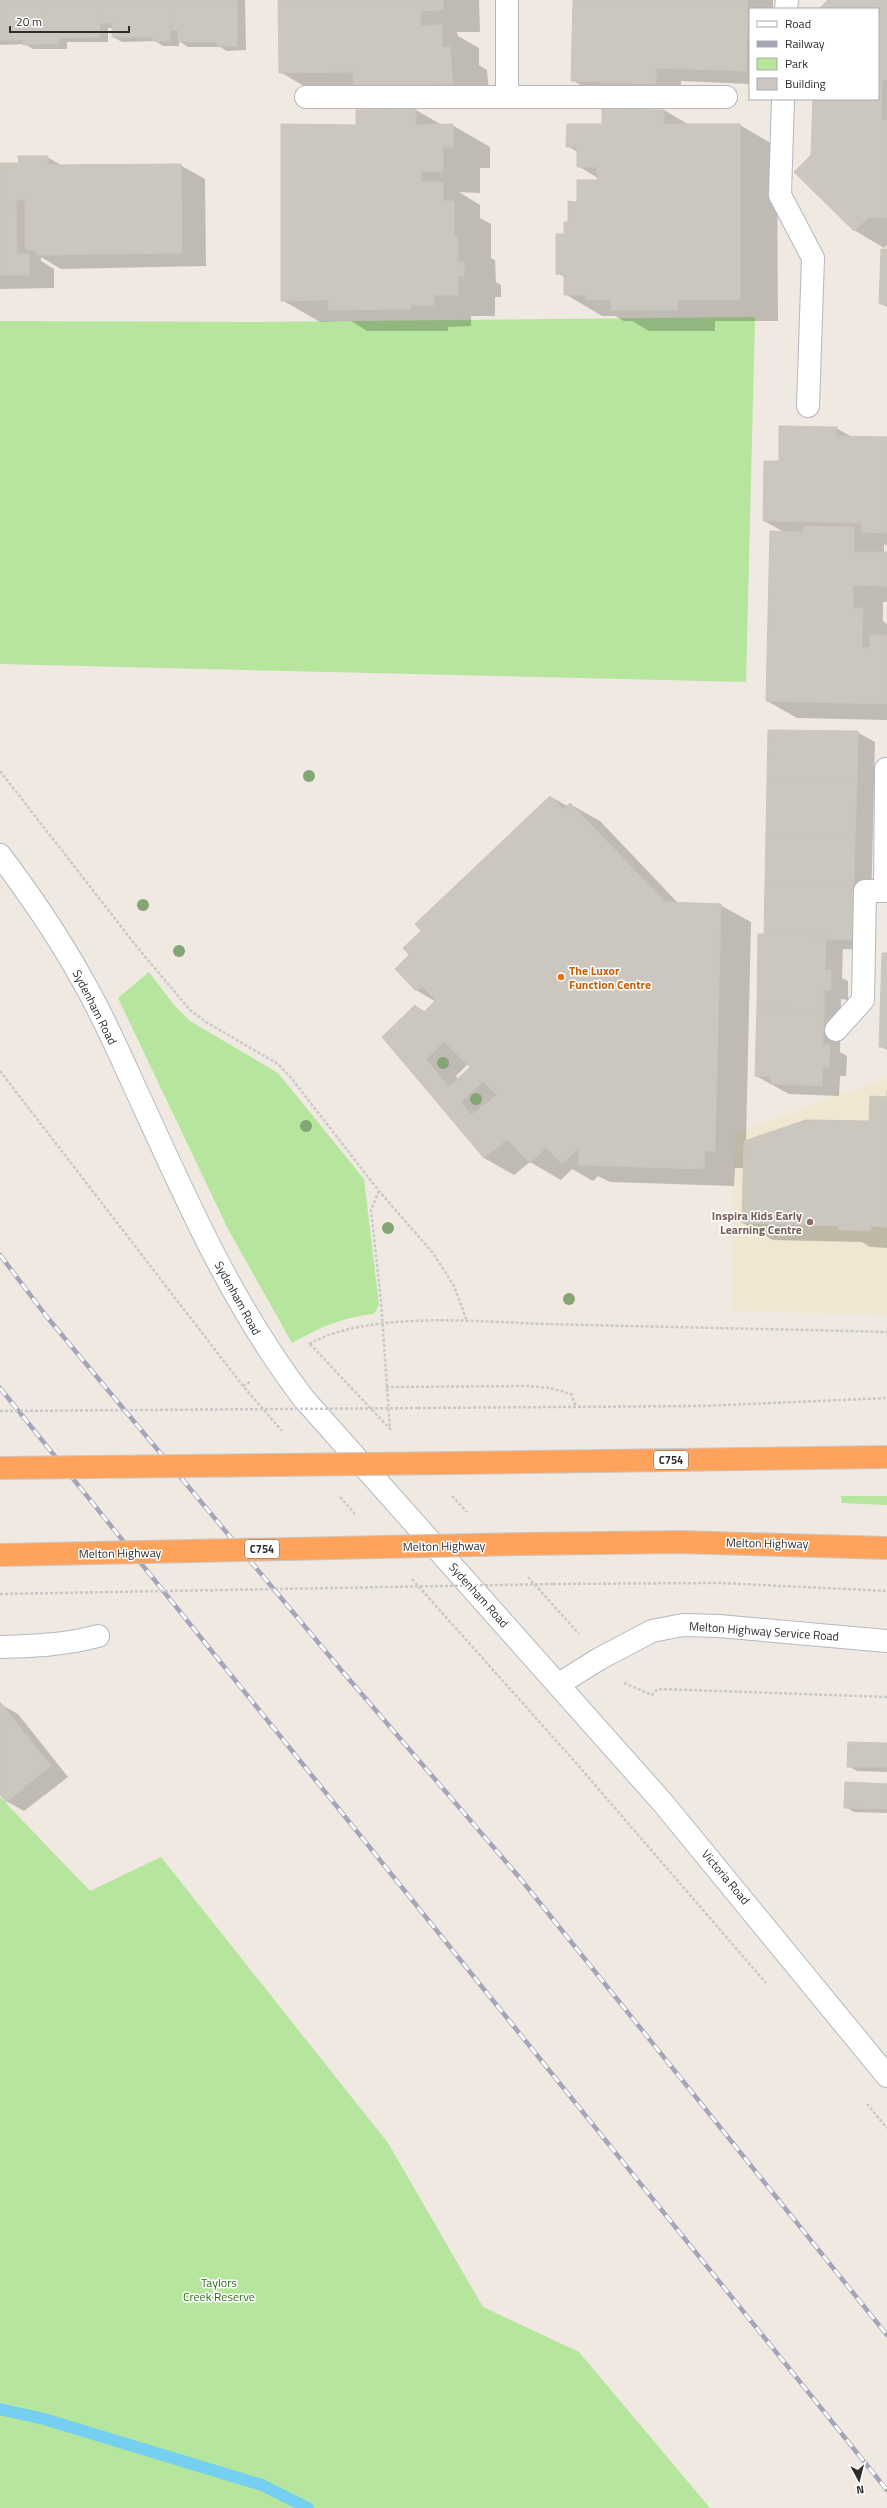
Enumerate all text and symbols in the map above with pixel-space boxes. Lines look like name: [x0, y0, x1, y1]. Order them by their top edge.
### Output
scale bar: [10, 8, 129, 34]
legend: [749, 8, 879, 100]
text: 20 m: [16, 12, 42, 31]
text: Road: [785, 14, 811, 33]
text: Railway: [785, 34, 825, 53]
text: Park: [785, 54, 808, 73]
text: Building: [785, 74, 826, 93]
place label: The Luxor Function Centre: [569, 961, 651, 994]
street label: Sydenham Road: [68, 966, 122, 1048]
marker: The Luxor Function Centre: [556, 972, 566, 982]
place label: Inspira Kids Early Learning Centre: [712, 1206, 802, 1239]
marker: Inspira Kids Early Learning Centre: [805, 1217, 815, 1227]
street label: Sydenham Road: [210, 1258, 266, 1338]
road number: C754: [654, 1451, 688, 1469]
street label: Melton Highway: [726, 1533, 809, 1553]
street label: Melton Highway: [403, 1536, 486, 1556]
road number: C754: [245, 1540, 279, 1558]
street label: Melton Highway: [79, 1543, 162, 1563]
street label: Sydenham Road: [444, 1558, 514, 1632]
street label: Melton Highway Service Road: [688, 1616, 840, 1646]
street label: Victoria Road: [697, 1845, 755, 1909]
park label: Taylors Creek Reserve: [183, 2273, 255, 2306]
north arrow: [839, 2460, 879, 2500]
text: N: [855, 2482, 865, 2498]

